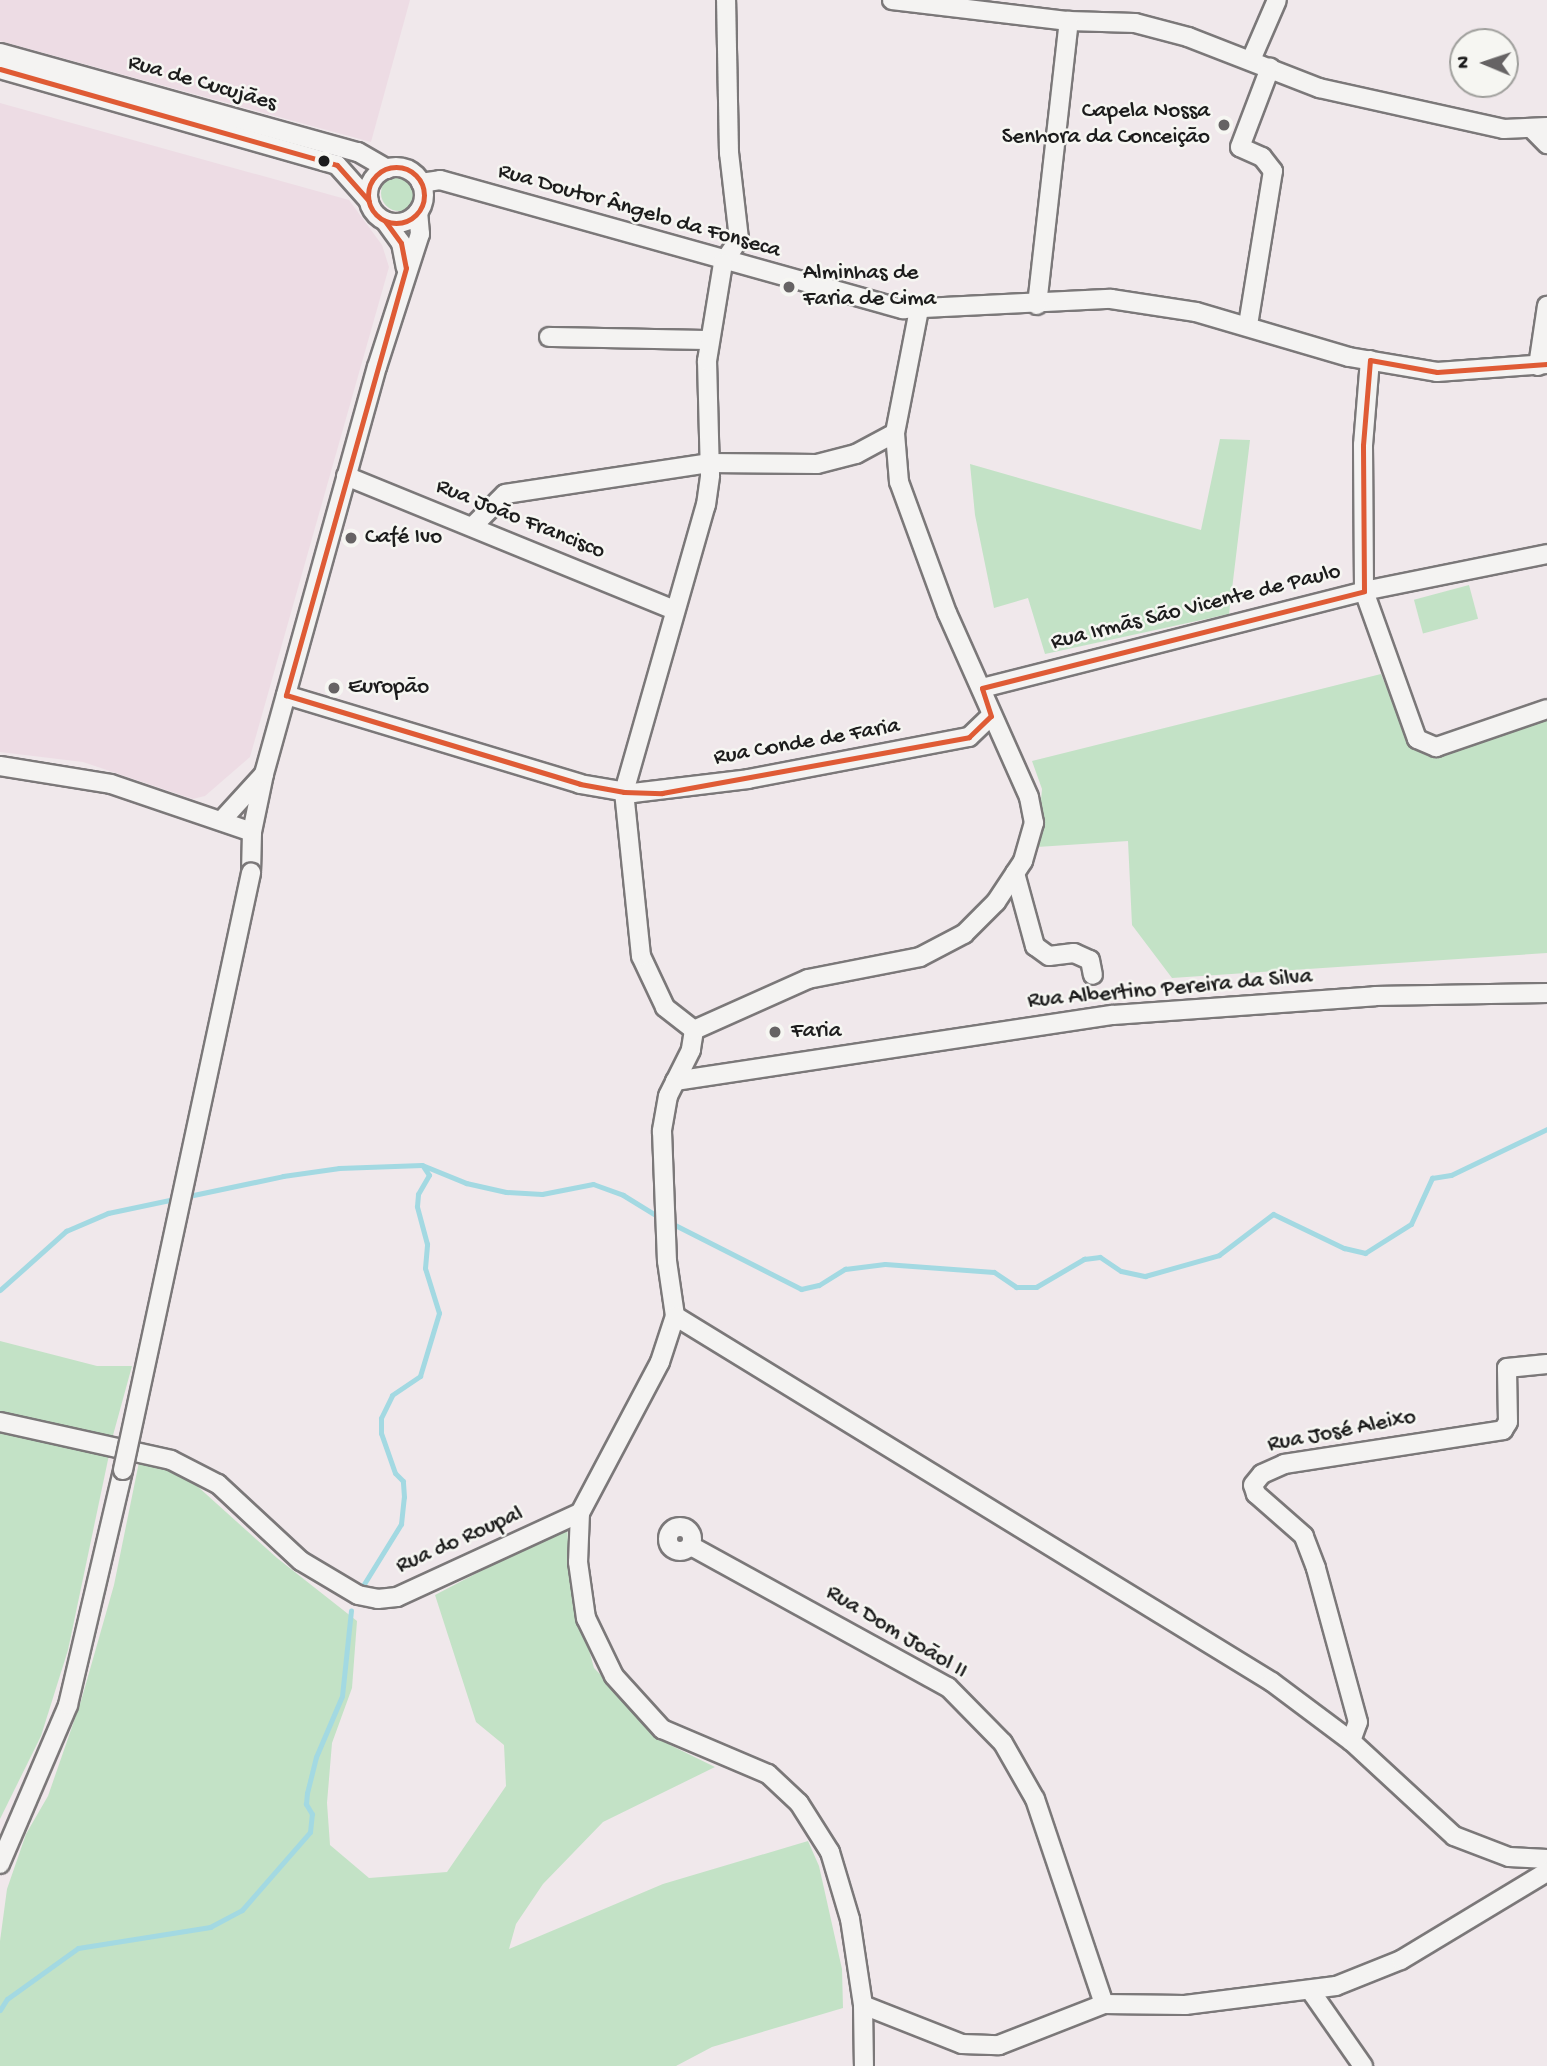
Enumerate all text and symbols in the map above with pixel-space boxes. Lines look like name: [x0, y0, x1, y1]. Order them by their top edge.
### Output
north arrow: [1449, 28, 1519, 98]
street label: Rua de Cucujães: [124, 50, 280, 118]
text: N: [1453, 56, 1476, 69]
place label: Capela Nossa Senhora da Conceição: [1002, 98, 1210, 152]
marker: Capela Nossa Senhora da Conceição: [1216, 117, 1232, 133]
unlabelled marker: [317, 154, 331, 168]
street label: Rua Doutor Ângelo da Fonseca: [494, 158, 784, 266]
place label: Alminhas de Faria de Cima: [803, 260, 936, 314]
marker: Alminhas de Faria de Cima: [781, 279, 797, 295]
street label: Rua João Francisco: [431, 473, 609, 567]
place label: Café Ivo: [365, 524, 442, 552]
marker: Café Ivo: [343, 530, 359, 546]
street label: Rua Irmãs São Vicente de Paulo: [1048, 559, 1344, 657]
place label: Europão: [348, 674, 429, 702]
marker: Europão: [326, 680, 342, 696]
street label: Rua Conde de Faria: [712, 713, 902, 773]
street label: Rua Albertino Pereira da Silva: [1026, 964, 1314, 1016]
place label: Faria: [791, 1018, 841, 1046]
marker: Faria: [765, 1022, 785, 1042]
street label: Rua José Aleixo: [1266, 1404, 1418, 1460]
street label: Rua do Roupal: [392, 1501, 528, 1581]
street label: Rua Dom Joãol II: [820, 1580, 972, 1686]

